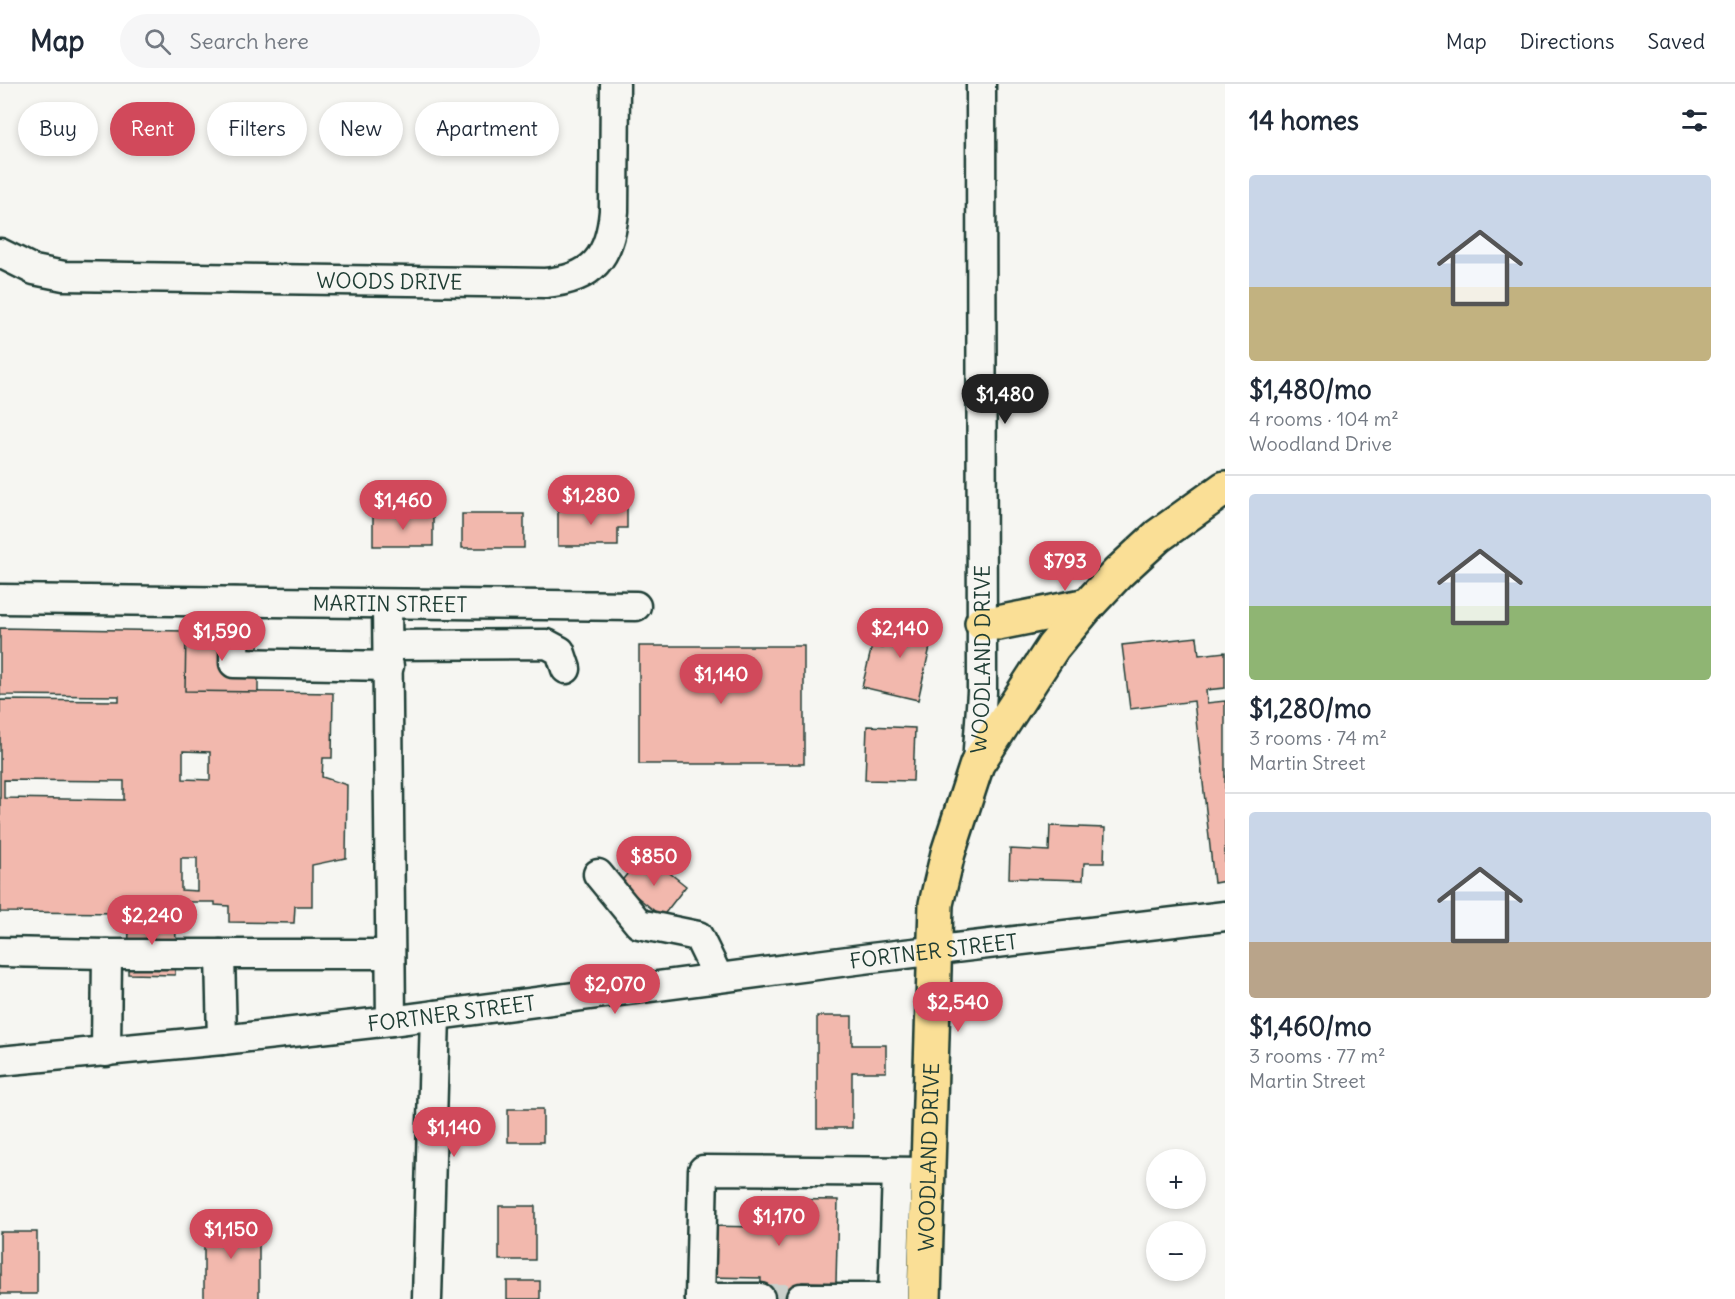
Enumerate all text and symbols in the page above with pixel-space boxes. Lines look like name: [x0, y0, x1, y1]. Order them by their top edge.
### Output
search box: [120, 14, 540, 68]
text: Map: [30, 23, 84, 59]
icon: search: [141, 25, 174, 58]
text: Search here: [189, 27, 309, 55]
text: Map: [1446, 28, 1487, 55]
text: Directions: [1520, 28, 1614, 55]
text: Saved: [1647, 28, 1705, 55]
chip: Buy: [18, 102, 98, 156]
chip: Rent: [110, 102, 195, 156]
chip: Filters: [207, 102, 307, 156]
chip: New: [319, 102, 403, 156]
chip: Apartment: [415, 102, 559, 156]
text: 14 homes: [1249, 104, 1359, 137]
icon: filters: [1678, 104, 1711, 137]
icon: home: [1426, 214, 1534, 322]
street label: WOODS DRIVE: [316, 266, 463, 295]
text: $1,480/mo: [1249, 373, 1372, 406]
pin: $1,480: [956, 374, 1054, 425]
text: $1,480: [976, 381, 1034, 406]
text: 4 rooms · 104 m²: [1249, 406, 1399, 431]
text: Woodland Drive: [1249, 431, 1392, 456]
pin: $1,280: [542, 475, 640, 526]
pin: $1,460: [354, 480, 452, 531]
text: $1,280: [562, 482, 620, 507]
text: $1,460: [374, 487, 432, 512]
icon: home: [1426, 533, 1534, 641]
pin: $793: [1029, 541, 1101, 592]
text: $793: [1043, 548, 1087, 573]
street label: WOODLAND DRIVE: [964, 565, 996, 754]
street label: MARTIN STREET: [312, 589, 467, 618]
pin: $2,140: [851, 608, 949, 659]
pin: $1,590: [173, 611, 271, 662]
text: $2,140: [871, 615, 929, 640]
text: $1,590: [192, 618, 252, 643]
pin: $1,140: [672, 654, 770, 705]
text: $1,140: [694, 661, 748, 686]
text: $1,280/mo: [1249, 692, 1371, 725]
text: 3 rooms · 74 m²: [1249, 725, 1387, 750]
text: Martin Street: [1249, 750, 1366, 775]
pin: $850: [618, 836, 690, 887]
text: $850: [630, 843, 678, 868]
icon: home: [1426, 851, 1534, 959]
pin: $2,240: [103, 895, 201, 946]
text: $2,240: [121, 902, 183, 927]
street label: FORTNER STREET: [848, 927, 1019, 974]
pin: $2,070: [566, 964, 664, 1015]
text: $2,070: [584, 971, 646, 996]
pin: $2,540: [909, 982, 1007, 1033]
street label: FORTNER STREET: [366, 989, 537, 1037]
text: $2,540: [927, 989, 989, 1014]
text: $1,460/mo: [1249, 1010, 1372, 1043]
text: 3 rooms · 77 m²: [1249, 1043, 1386, 1068]
street label: WOODLAND DRIVE: [912, 1062, 945, 1252]
text: Martin Street: [1249, 1068, 1366, 1093]
pin: $1,140: [405, 1107, 503, 1158]
text: $1,140: [427, 1114, 481, 1139]
map controls: [1146, 1149, 1206, 1281]
button: +: [1146, 1149, 1206, 1209]
pin: $1,170: [730, 1196, 828, 1247]
text: $1,170: [753, 1203, 805, 1228]
pin: $1,150: [182, 1209, 280, 1260]
text: $1,150: [204, 1216, 258, 1241]
button: −: [1146, 1221, 1206, 1281]

